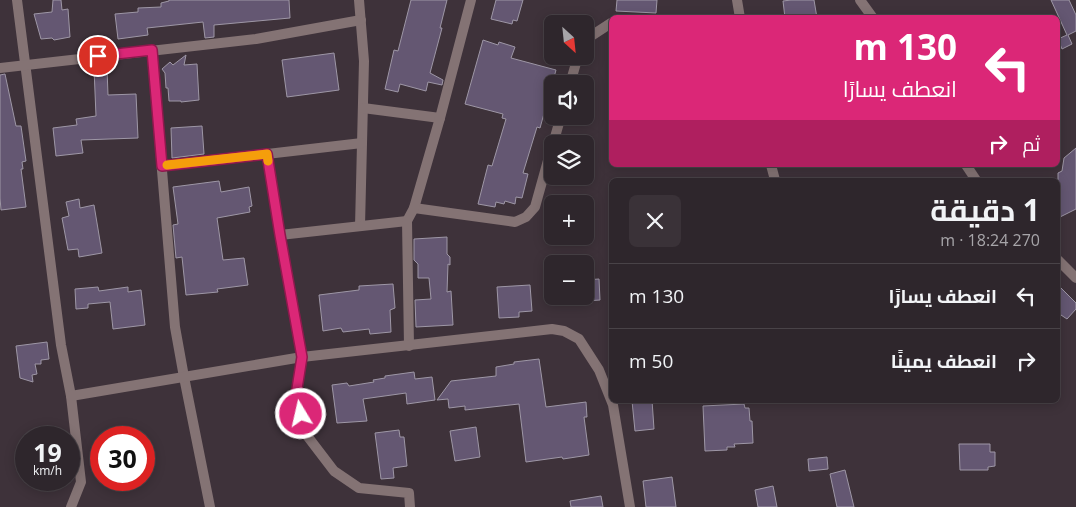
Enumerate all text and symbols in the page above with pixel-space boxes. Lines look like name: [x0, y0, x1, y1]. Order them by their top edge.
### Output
north arrow: [544, 15, 594, 65]
map controls: [544, 15, 594, 305]
text: 130 m: [853, 23, 957, 70]
pin: [77, 35, 119, 77]
icon: left: [975, 35, 1040, 100]
icon: arrive: [84, 42, 112, 70]
text: انعطف يسارًا: [843, 73, 957, 103]
button: sound: [544, 75, 594, 125]
icon: right: [984, 130, 1012, 158]
text: ثم: [1022, 131, 1040, 157]
button: layers: [544, 135, 594, 185]
text: 1 دقيقة: [930, 189, 1040, 230]
button: +: [544, 195, 594, 245]
button: close: [629, 195, 681, 247]
text: 270 m · 18:24: [940, 229, 1040, 251]
button: −: [544, 255, 594, 305]
icon: left: [1012, 282, 1040, 310]
text: 130 m: [629, 283, 684, 309]
text: انعطف يسارًا: [888, 283, 997, 309]
icon: right: [1012, 347, 1040, 375]
text: 50 m: [629, 348, 673, 374]
text: انعطف يمينًا: [891, 348, 997, 374]
position arrow: [274, 387, 326, 439]
speed limit sign: 30: [90, 426, 155, 491]
text: 19: [33, 435, 62, 469]
text: km/h: [33, 462, 62, 479]

